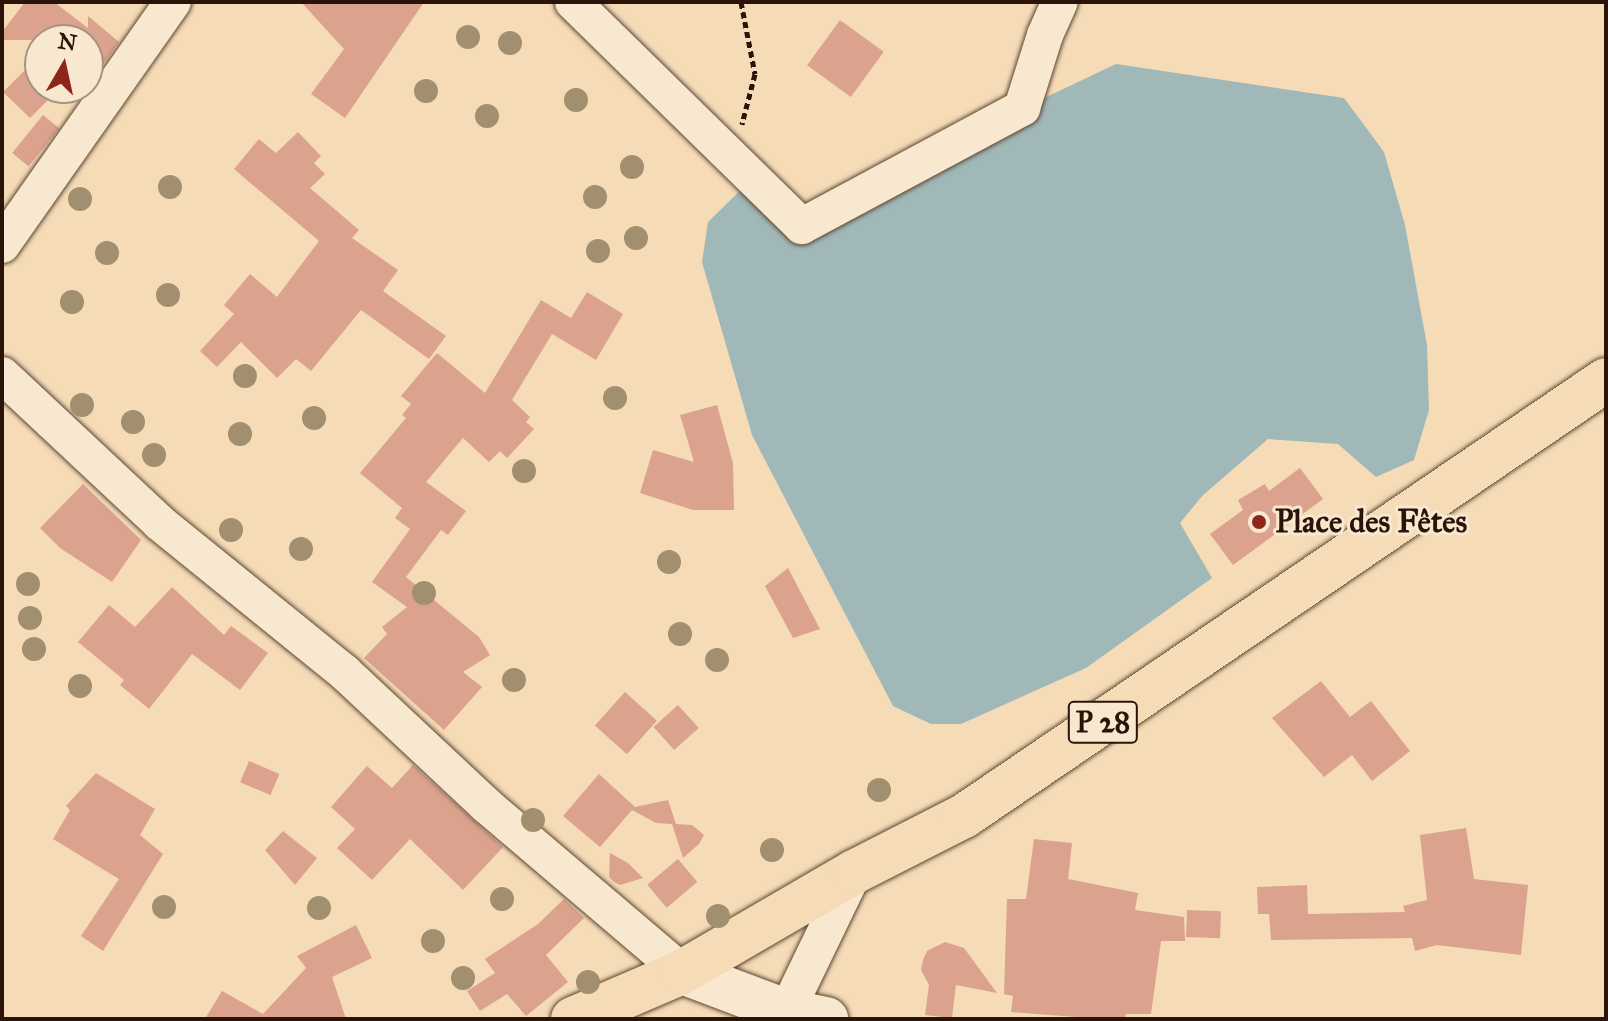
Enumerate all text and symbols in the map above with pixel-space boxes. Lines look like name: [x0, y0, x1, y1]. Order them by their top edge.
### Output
north arrow: [24, 24, 104, 104]
text: N: [56, 27, 79, 57]
place label: Place des Fêtes: [1275, 503, 1467, 541]
marker: Place des Fêtes: [1250, 513, 1268, 531]
road number: P 28: [1067, 696, 1139, 748]

